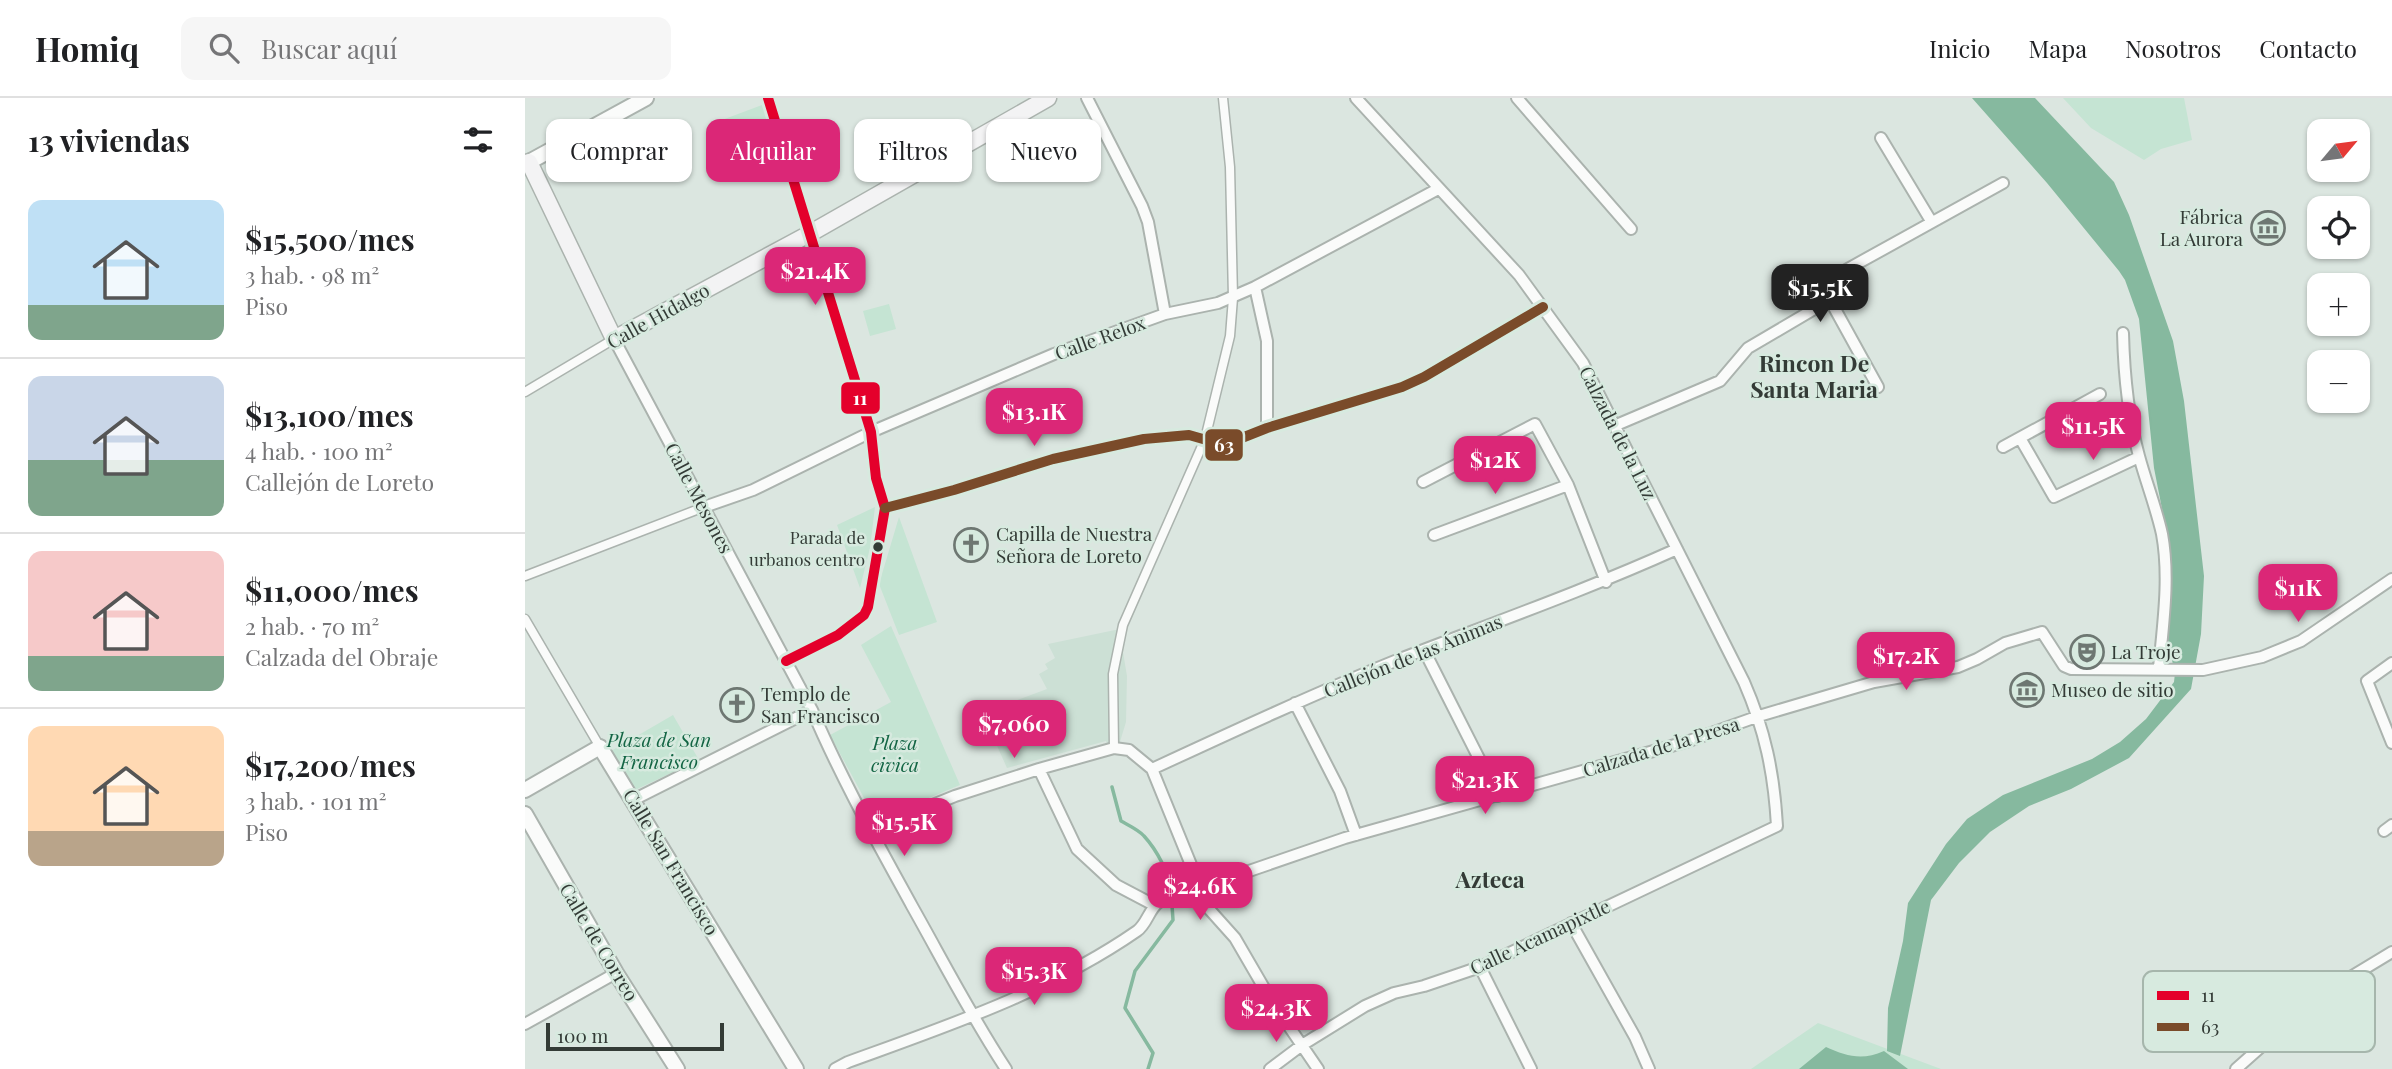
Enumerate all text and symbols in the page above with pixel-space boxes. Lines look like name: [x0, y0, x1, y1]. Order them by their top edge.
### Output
search box: [181, 17, 671, 80]
text: Homiq: [35, 26, 139, 70]
icon: search: [205, 29, 243, 67]
text: Buscar aquí: [261, 31, 397, 66]
text: Inicio: [1929, 32, 1990, 64]
text: Mapa: [2028, 32, 2087, 64]
text: Nosotros: [2125, 32, 2221, 64]
text: Contacto: [2259, 32, 2357, 64]
chip: Comprar: [546, 119, 692, 182]
chip: Alquilar: [706, 119, 840, 182]
chip: Filtros: [854, 119, 972, 182]
chip: Nuevo: [986, 119, 1101, 182]
north arrow: [2307, 119, 2369, 182]
map controls: [2307, 119, 2370, 413]
text: 13 viviendas: [28, 120, 190, 160]
icon: filters: [459, 121, 497, 159]
button: locate: [2307, 196, 2370, 259]
place label: Fábrica La Aurora: [2160, 203, 2244, 251]
museum icon: Fábrica La Aurora: [2249, 209, 2287, 247]
text: $15,500/mes: [245, 219, 415, 259]
icon: home: [84, 228, 168, 312]
pin: $21.4K: [758, 248, 872, 307]
text: $21.4K: [781, 254, 849, 285]
text: 3 hab. · 98 m²: [245, 259, 379, 290]
pin: $15.5K: [1763, 264, 1877, 324]
text: $15.5K: [1787, 271, 1853, 302]
button: +: [2307, 273, 2370, 336]
street label: Calle Hidalgo: [601, 276, 714, 354]
text: Piso: [245, 290, 288, 321]
street label: Calle Relox: [1051, 309, 1149, 365]
district label: Rincon De Santa Maria: [1750, 347, 1878, 404]
button: −: [2307, 350, 2370, 413]
street label: Calzada de la Luz: [1574, 361, 1664, 504]
line badge: 11: [840, 381, 881, 415]
text: 11: [853, 384, 867, 410]
pin: $13.1K: [977, 388, 1091, 448]
text: $13,100/mes: [245, 395, 414, 435]
text: $13.1K: [1002, 395, 1066, 426]
pin: $11.5K: [2036, 402, 2150, 462]
icon: home: [84, 404, 168, 488]
text: $11.5K: [2061, 409, 2125, 440]
line badge: 63: [1204, 428, 1244, 462]
text: 63: [1214, 431, 1234, 457]
text: 4 hab. · 100 m²: [245, 435, 393, 466]
pin: $12K: [1454, 436, 1536, 496]
street label: Calle Mesones: [660, 438, 740, 557]
text: $12K: [1470, 443, 1520, 474]
text: Callejón de Loreto: [245, 466, 434, 497]
place label: Capilla de Nuestra Señora de Loreto: [996, 520, 1153, 568]
place label: Parada de urbanos centro: [749, 526, 865, 570]
church icon: Capilla de Nuestra Señora de Loreto: [952, 526, 990, 564]
marker: Parada de urbanos centro: [871, 540, 885, 554]
pin: $11K: [2257, 564, 2339, 624]
text: $11,000/mes: [245, 570, 419, 610]
text: $11K: [2274, 571, 2322, 602]
icon: home: [84, 579, 168, 663]
street label: Callejón de las Ánimas: [1319, 607, 1506, 703]
text: 2 hab. · 70 m²: [245, 610, 379, 641]
pin: $17.2K: [1849, 632, 1963, 692]
theatre icon: La Troje: [2068, 633, 2106, 671]
place label: La Troje: [2111, 638, 2181, 664]
text: $17.2K: [1873, 639, 1939, 670]
text: Calzada del Obraje: [245, 641, 438, 672]
museum icon: Museo de sitio: [2008, 671, 2046, 709]
place label: Museo de sitio: [2051, 676, 2174, 702]
place label: Templo de San Francisco: [761, 680, 880, 728]
church icon: Templo de San Francisco: [718, 686, 756, 724]
pin: $7,060: [957, 700, 1071, 760]
text: $7,060: [978, 707, 1050, 738]
street label: Calzada de la Presa: [1579, 710, 1743, 782]
park label: Plaza de San Francisco: [606, 726, 711, 774]
park label: Plaza civica: [871, 729, 919, 777]
text: $17,200/mes: [245, 745, 416, 785]
icon: home: [84, 754, 168, 838]
pin: $21.3K: [1428, 756, 1542, 816]
text: $21.3K: [1451, 763, 1519, 794]
street label: Calle San Francisco: [618, 783, 726, 939]
text: 3 hab. · 101 m²: [245, 785, 386, 816]
pin: $15.5K: [847, 798, 961, 858]
text: $15.5K: [871, 805, 937, 836]
text: Piso: [245, 816, 288, 847]
pin: $24.6K: [1143, 862, 1257, 922]
district label: Azteca: [1454, 863, 1525, 894]
text: $24.6K: [1164, 869, 1236, 900]
street label: Calle de Correo: [554, 878, 645, 1005]
street label: Calle Acamapixtle: [1465, 892, 1614, 980]
pin: $15.3K: [977, 948, 1091, 1007]
text: $15.3K: [1001, 954, 1067, 985]
legend: [2143, 971, 2375, 1052]
text: 11: [2201, 981, 2215, 1007]
pin: $24.3K: [1219, 984, 1333, 1044]
text: $24.3K: [1241, 991, 1311, 1022]
text: 63: [2201, 1013, 2219, 1039]
scale bar: [546, 1020, 725, 1052]
text: 100 m: [557, 1022, 608, 1048]

